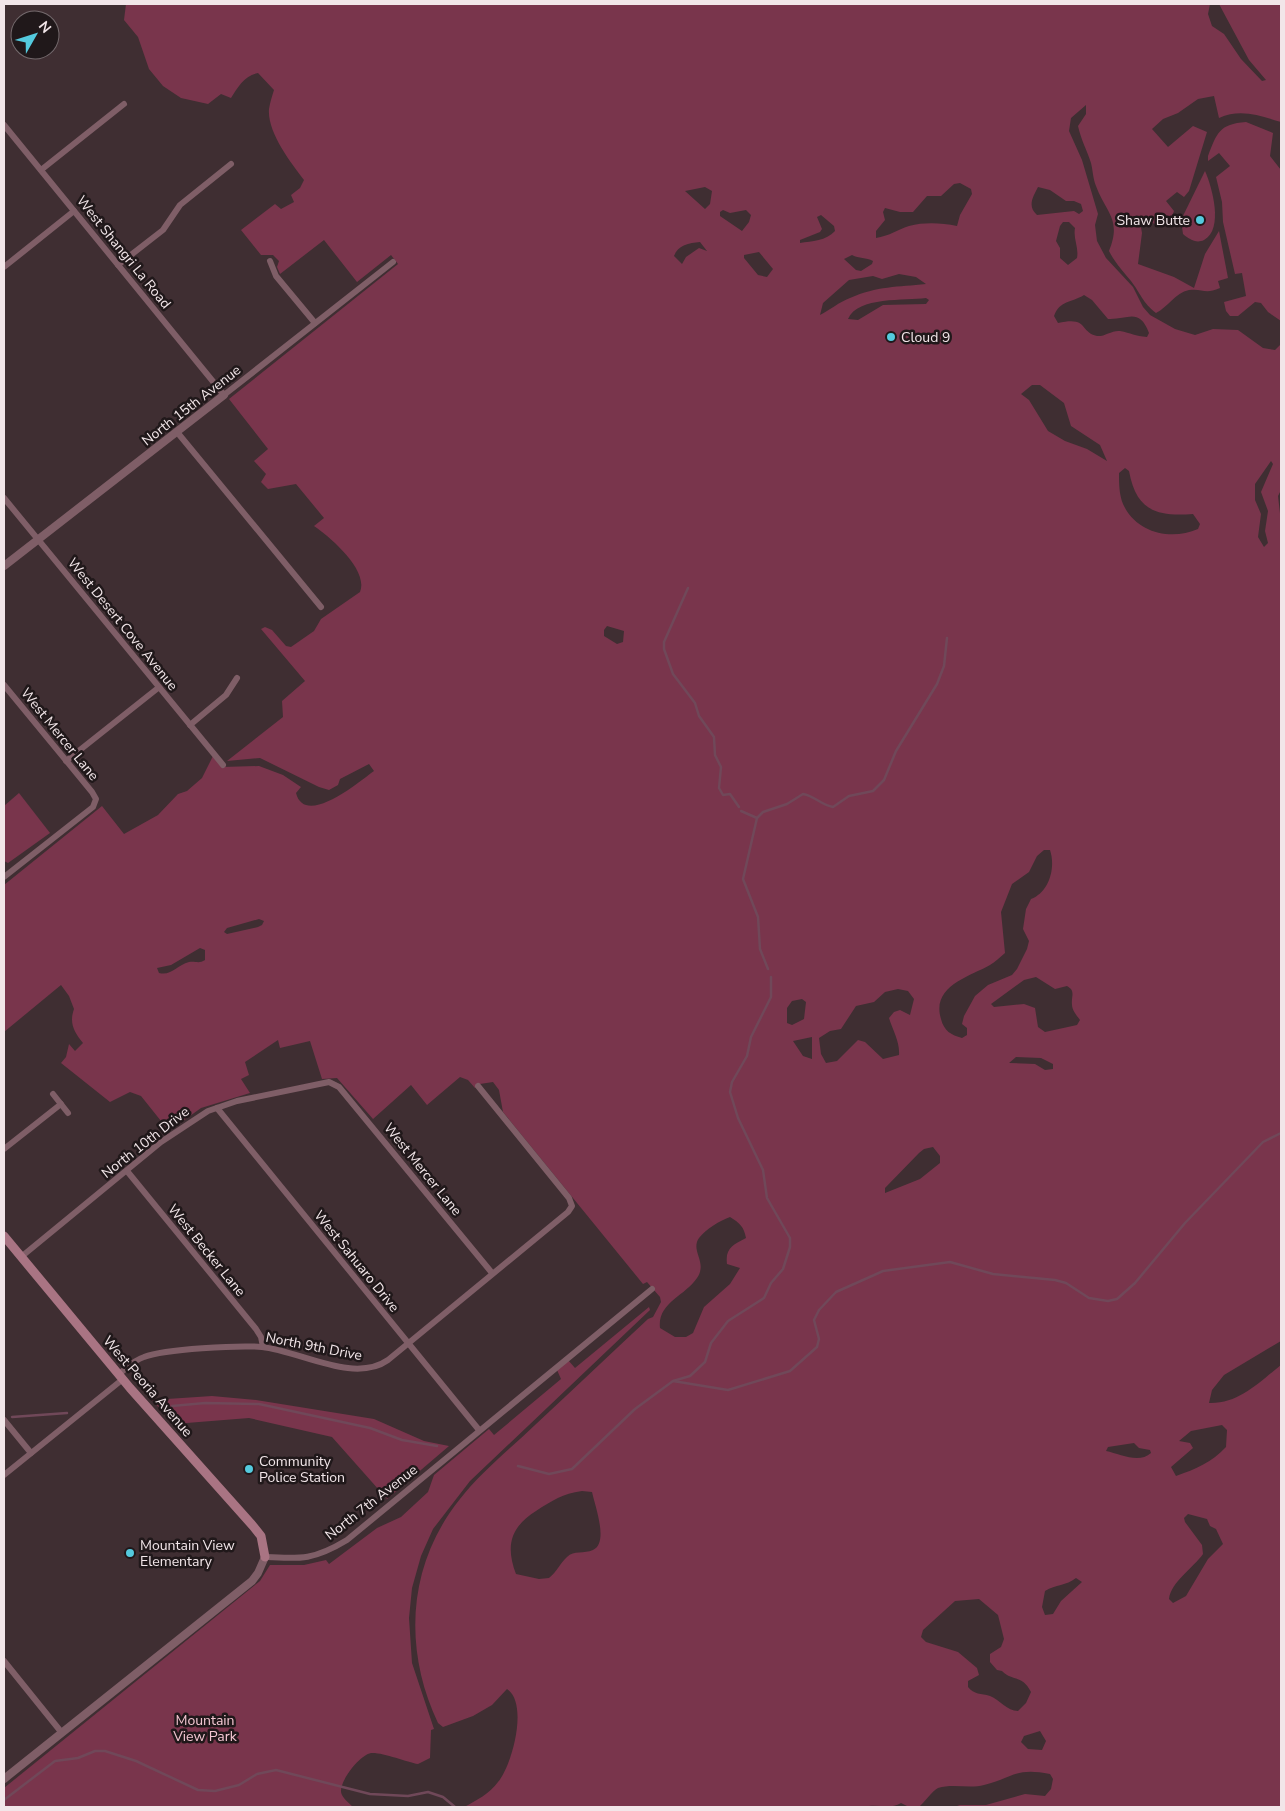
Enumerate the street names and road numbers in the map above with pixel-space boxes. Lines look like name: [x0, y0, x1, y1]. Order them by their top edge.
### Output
street label: West Shangri La Road: [72, 192, 175, 313]
street label: North 15th Avenue: [138, 361, 245, 450]
street label: West Desert Cove Avenue: [63, 554, 182, 695]
street label: West Mercer Lane: [16, 684, 103, 785]
street label: North 10th Drive: [98, 1102, 193, 1183]
street label: West Mercer Lane: [379, 1119, 466, 1220]
street label: West Becker Lane: [163, 1200, 250, 1301]
street label: West Sahuaro Drive: [310, 1206, 404, 1316]
street label: North 9th Drive: [264, 1328, 364, 1365]
street label: West Peoria Avenue: [98, 1332, 197, 1441]
street label: North 7th Avenue: [321, 1460, 421, 1545]

